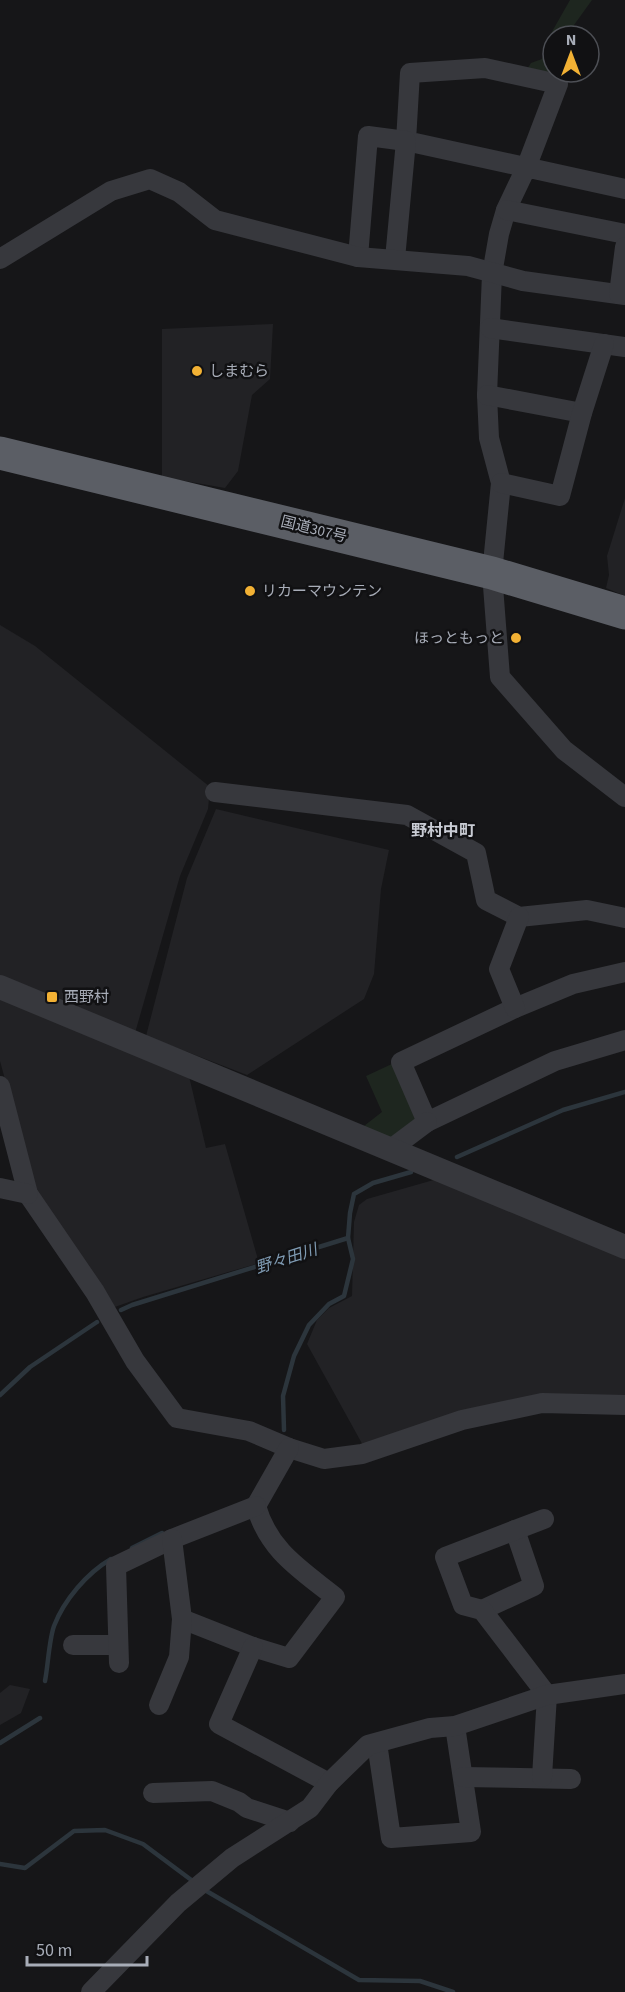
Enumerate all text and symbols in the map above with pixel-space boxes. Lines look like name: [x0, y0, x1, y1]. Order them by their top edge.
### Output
north arrow: [541, 24, 601, 84]
text: N: [566, 29, 576, 51]
place label: しまむら: [209, 361, 269, 382]
marker: しまむら: [190, 364, 204, 378]
street label: 国道307号: [279, 511, 349, 548]
place label: リカーマウンテン: [262, 581, 382, 602]
marker: リカーマウンテン: [243, 584, 257, 598]
place label: ほっともっと: [414, 628, 504, 649]
marker: ほっともっと: [509, 631, 523, 645]
district label: 野村中町: [411, 820, 475, 842]
place label: 西野村: [64, 987, 109, 1008]
marker: 西野村: [45, 990, 59, 1004]
water label: 野々田川: [252, 1238, 322, 1279]
scale bar: [27, 1929, 147, 1967]
text: 50 m: [36, 1938, 72, 1963]

